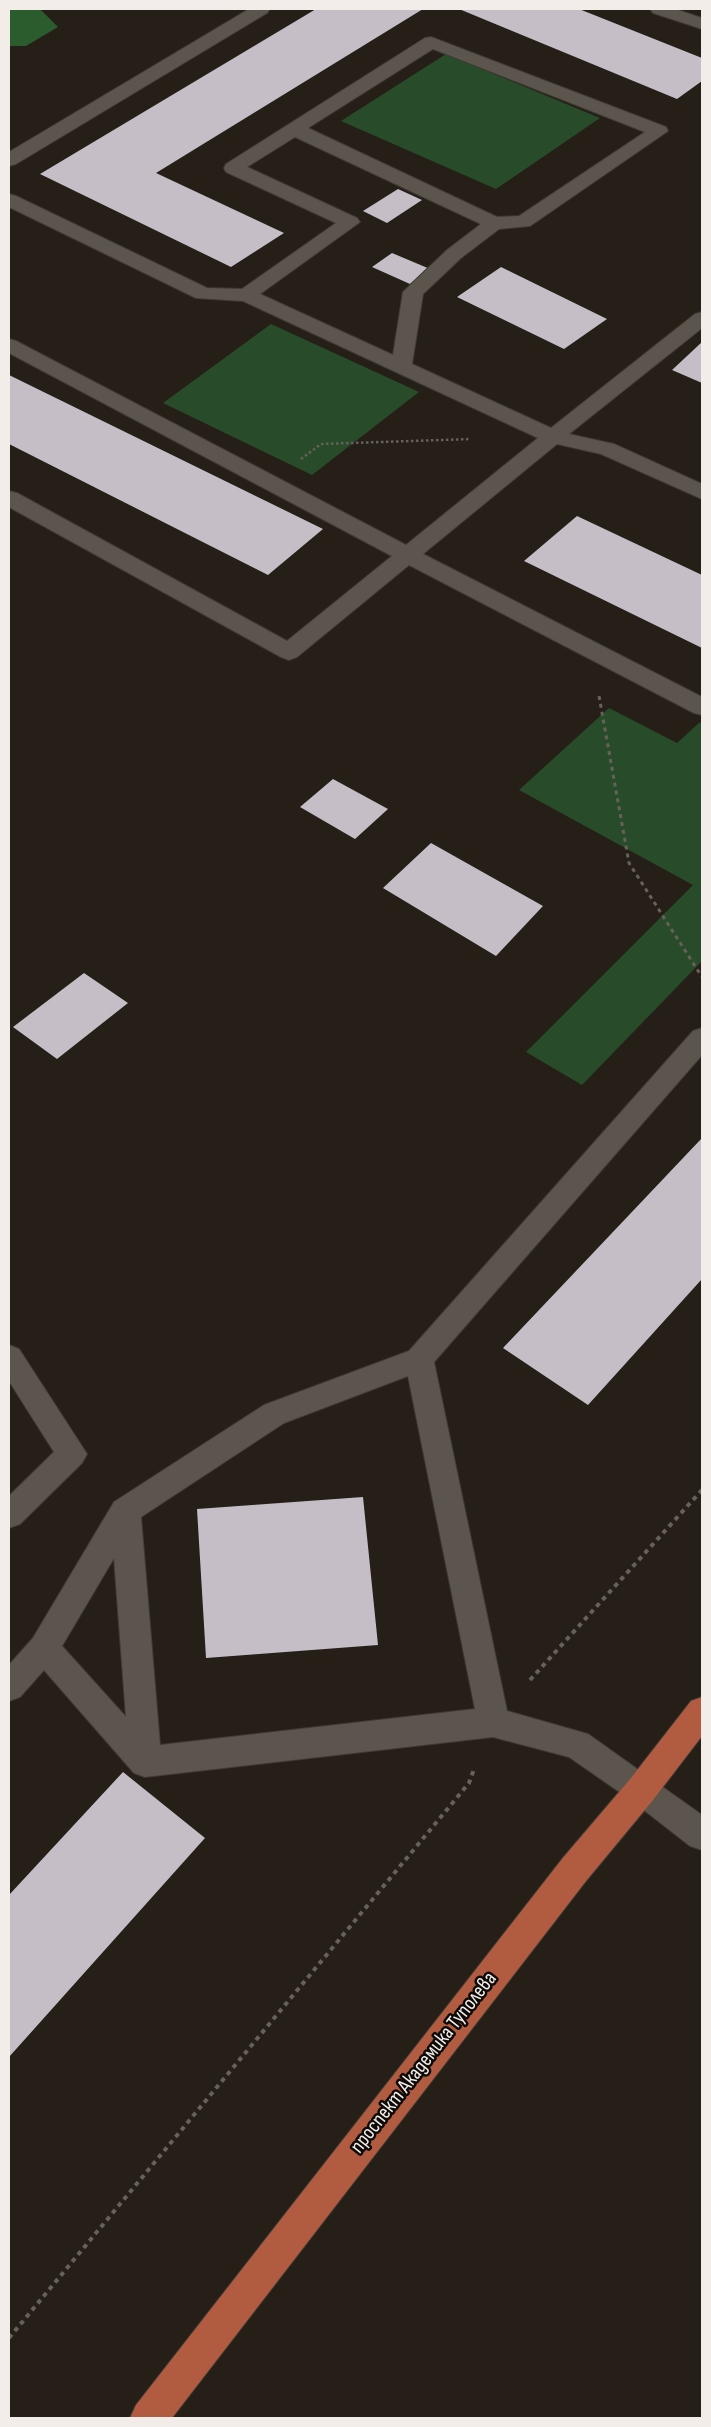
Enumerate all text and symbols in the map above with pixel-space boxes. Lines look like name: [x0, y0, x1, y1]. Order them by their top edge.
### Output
street label: проспект Академика Туполева: [345, 1967, 503, 2159]

